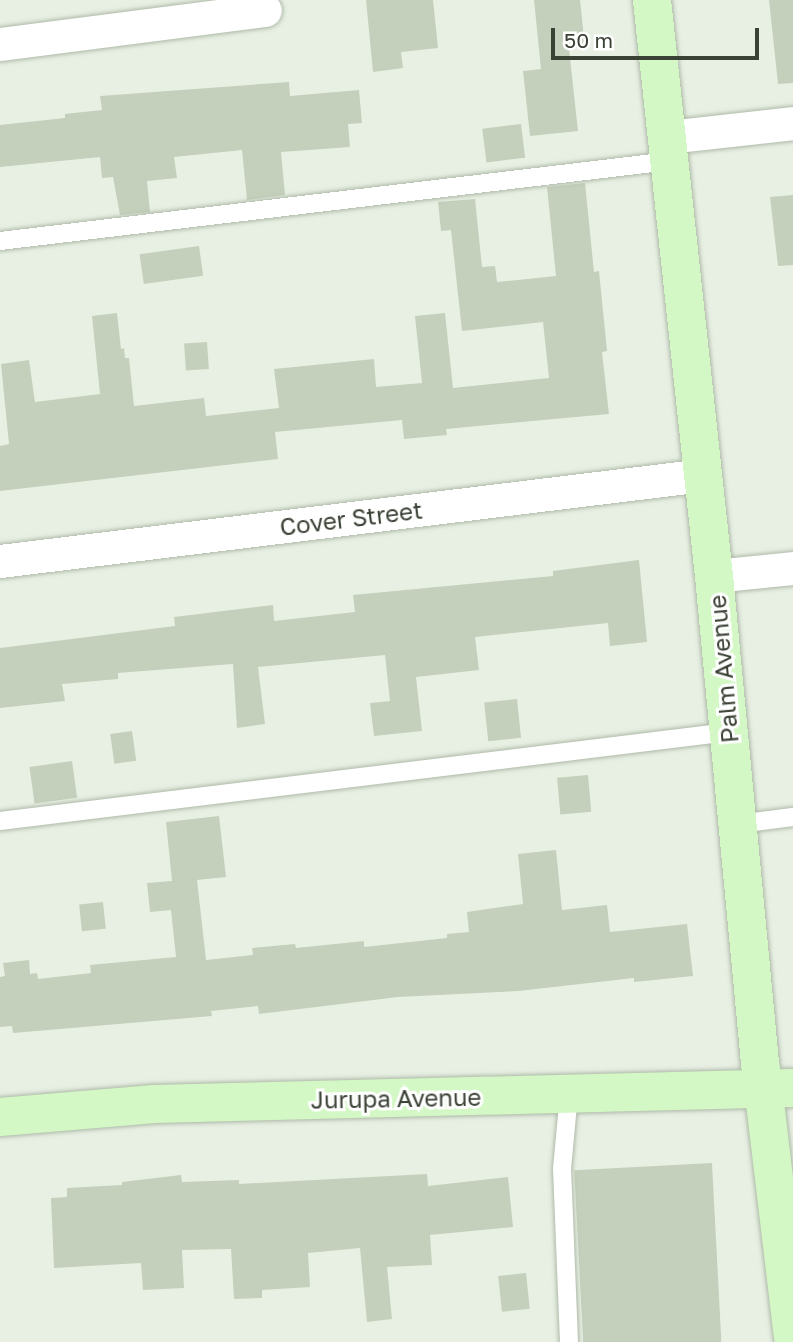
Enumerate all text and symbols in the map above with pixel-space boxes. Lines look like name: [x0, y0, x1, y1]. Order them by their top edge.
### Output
scale bar: [555, 14, 763, 58]
text: 50 m: [564, 27, 613, 53]
street label: Cover Street: [278, 495, 424, 541]
street label: Palm Avenue: [702, 594, 744, 744]
street label: Jurupa Avenue: [310, 1082, 482, 1114]

